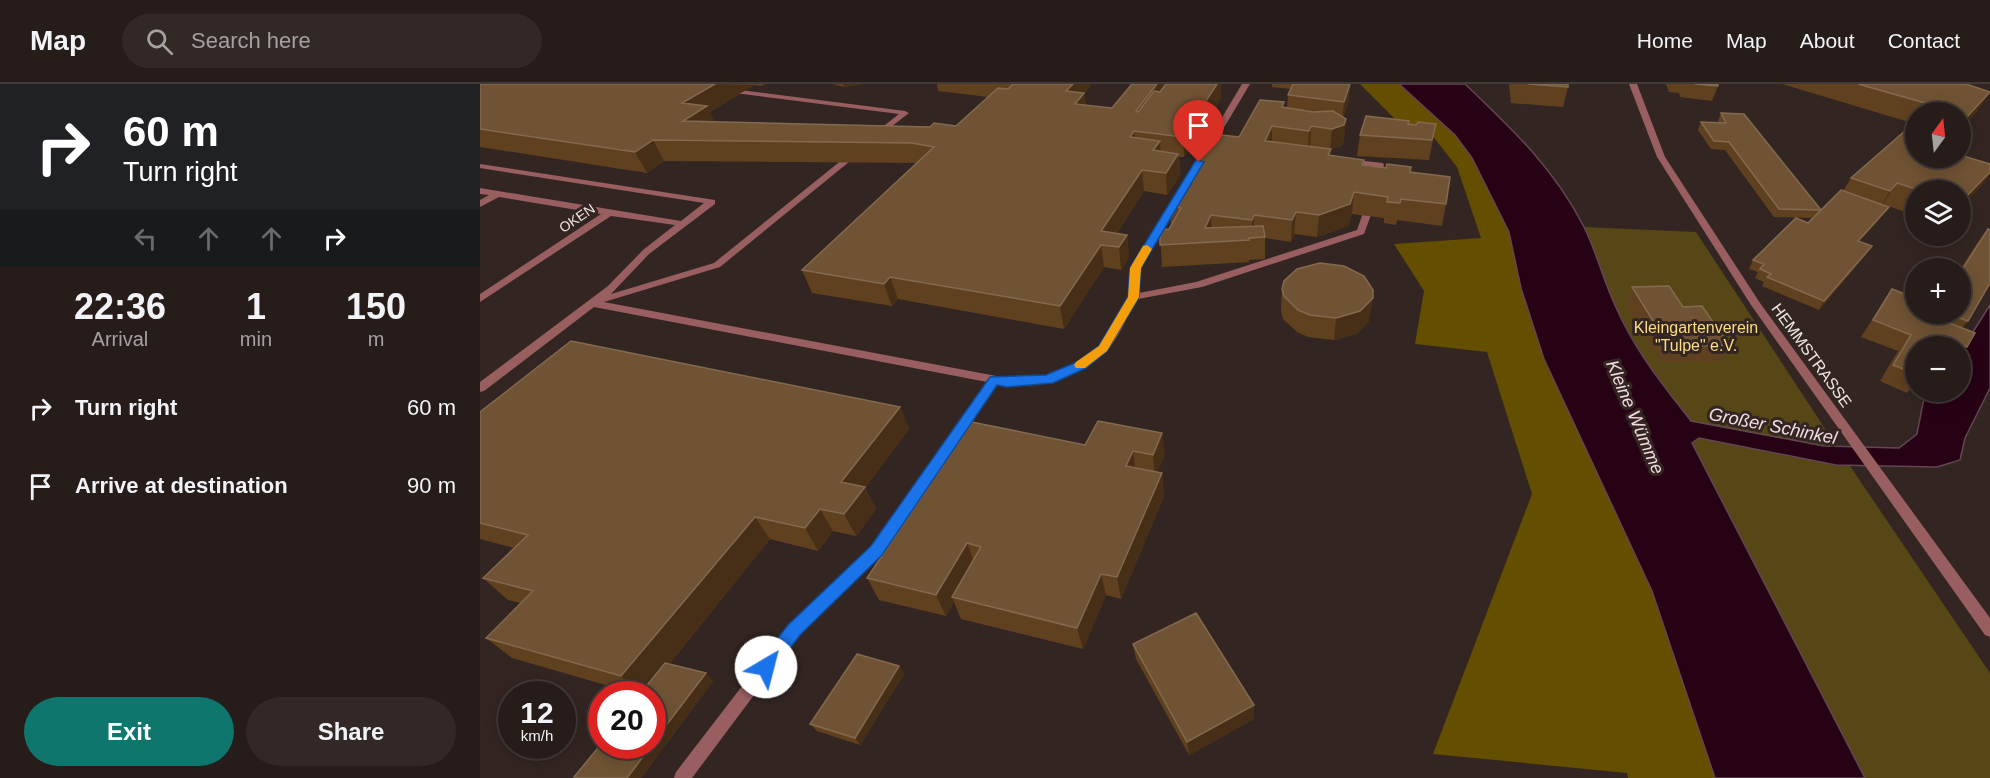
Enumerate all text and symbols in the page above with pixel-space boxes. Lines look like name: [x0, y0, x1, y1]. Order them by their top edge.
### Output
search box: [122, 14, 542, 68]
text: Map: [30, 25, 86, 56]
icon: search: [143, 25, 176, 58]
text: Search here: [191, 28, 311, 53]
text: Home: [1637, 29, 1693, 52]
text: Map: [1726, 29, 1767, 52]
text: About: [1800, 29, 1855, 52]
text: Contact: [1888, 29, 1960, 52]
pin: [1173, 100, 1224, 162]
north arrow: [1905, 102, 1971, 168]
map controls: [1905, 102, 1971, 402]
icon: right: [24, 108, 102, 186]
text: 60 m: [123, 108, 219, 155]
icon: arrive: [1182, 109, 1215, 142]
text: Turn right: [123, 157, 238, 187]
button: layers: [1905, 180, 1971, 246]
street label: OKEN: [556, 200, 598, 236]
icon: left: [129, 222, 162, 255]
icon: ahead: [192, 222, 225, 255]
icon: ahead: [255, 222, 288, 255]
icon: right: [318, 222, 351, 255]
button: +: [1905, 258, 1971, 324]
text: 22:36: [74, 286, 166, 327]
text: 1: [246, 286, 266, 327]
text: 150: [346, 286, 406, 327]
street label: HEMMSTRASSE: [1768, 300, 1855, 410]
park label: Kleingartenverein "Tulpe" e.V.: [1634, 319, 1758, 354]
text: Arrival: [92, 328, 148, 350]
text: min: [240, 328, 272, 350]
text: m: [368, 328, 384, 350]
button: −: [1905, 336, 1971, 402]
water label: Kleine Wümme: [1602, 357, 1668, 477]
icon: right: [24, 392, 57, 425]
text: Turn right: [75, 395, 177, 420]
text: 60 m: [407, 395, 456, 420]
water label: Großer Schinkel: [1707, 404, 1840, 448]
icon: arrive: [24, 470, 57, 503]
text: Arrive at destination: [75, 473, 288, 498]
text: 90 m: [407, 473, 456, 498]
position arrow: [734, 635, 798, 699]
speed limit sign: 20: [588, 681, 666, 759]
text: 12: [520, 696, 554, 729]
button: Exit: [24, 697, 234, 766]
button: Share: [246, 697, 456, 766]
text: km/h: [521, 727, 553, 744]

